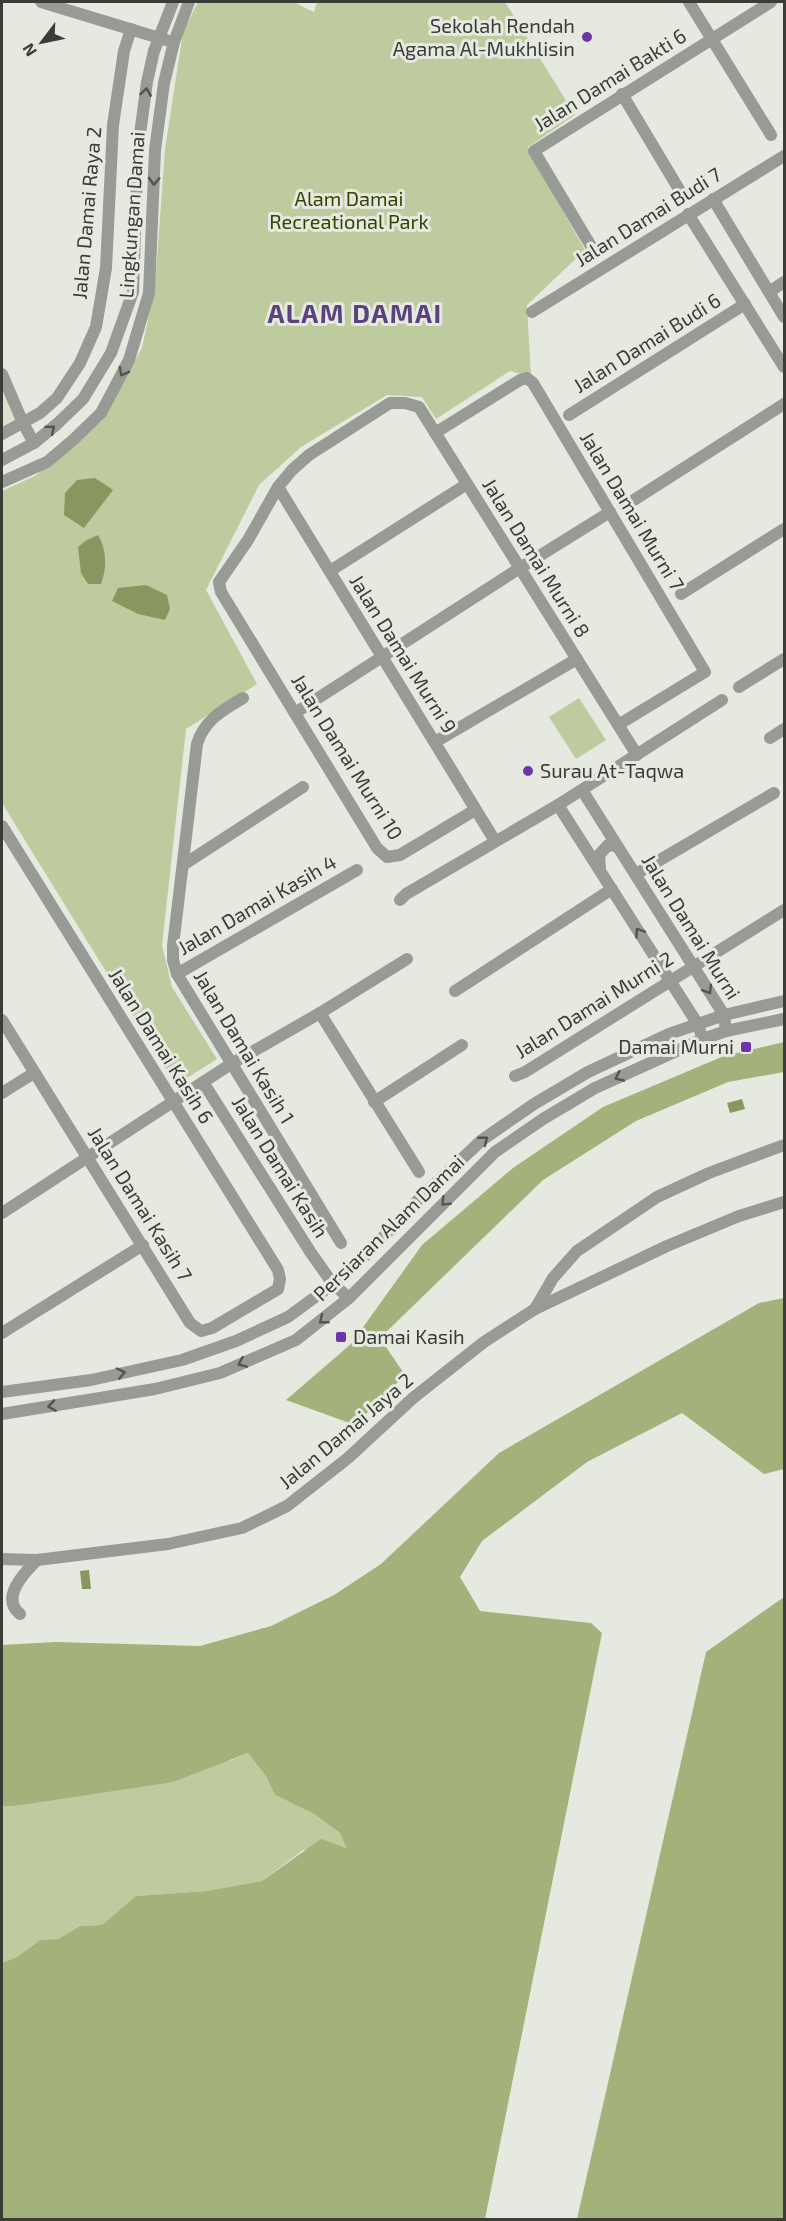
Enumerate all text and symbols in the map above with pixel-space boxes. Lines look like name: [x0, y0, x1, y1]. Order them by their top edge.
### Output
north arrow: [12, 12, 72, 72]
place label: Sekolah Rendah Agama Al-Mukhlisin: [393, 13, 575, 60]
street label: Jalan Damai Bakti 6: [529, 23, 690, 136]
marker: Sekolah Rendah Agama Al-Mukhlisin: [580, 30, 594, 44]
text: N: [18, 40, 40, 60]
one-way arrow: [139, 87, 152, 97]
street label: Jalan Damai Raya 2: [66, 125, 106, 300]
street label: Lingkungan Damai: [113, 131, 149, 299]
street label: Jalan Damai Budi 7: [570, 161, 725, 271]
one-way arrow: [148, 177, 160, 186]
park label: Alam Damai Recreational Park: [269, 186, 429, 233]
street label: Jalan Damai Budi 6: [568, 287, 725, 397]
district label: ALAM DAMAI: [267, 297, 443, 328]
one-way arrow: [119, 366, 130, 376]
one-way arrow: [44, 425, 55, 436]
street label: Jalan Damai Murni 7: [576, 427, 690, 594]
street label: Jalan Damai Murni 8: [478, 473, 596, 641]
street label: Jalan Damai Murni 9: [345, 570, 462, 737]
street label: Jalan Damai Murni 10: [287, 669, 409, 844]
place label: Surau At-Taqwa: [540, 758, 684, 782]
marker: Surau At-Taqwa: [521, 764, 535, 778]
street label: Jalan Damai Kasih 4: [173, 849, 340, 959]
street label: Jalan Damai Murni: [638, 850, 746, 1003]
one-way arrow: [635, 928, 646, 939]
street label: Jalan Damai Murni 2: [510, 947, 678, 1063]
street label: Jalan Damai Kasih 6: [104, 963, 219, 1127]
street label: Jalan Damai Kasih 1: [190, 965, 300, 1128]
one-way arrow: [701, 984, 712, 995]
place label: Damai Murni: [618, 1035, 734, 1059]
marker: Damai Murni: [739, 1040, 753, 1054]
one-way arrow: [615, 1069, 626, 1081]
street label: Jalan Damai Kasih: [228, 1091, 334, 1242]
street label: Jalan Damai Kasih 7: [84, 1122, 198, 1285]
one-way arrow: [477, 1136, 488, 1147]
street label: Persiaran Alam Damai: [308, 1149, 469, 1305]
one-way arrow: [441, 1194, 452, 1205]
one-way arrow: [319, 1313, 330, 1324]
place label: Damai Kasih: [353, 1324, 465, 1348]
marker: Damai Kasih: [334, 1330, 348, 1344]
one-way arrow: [237, 1356, 248, 1368]
street label: Jalan Damai Jaya 2: [273, 1367, 417, 1493]
one-way arrow: [116, 1368, 126, 1381]
one-way arrow: [48, 1400, 57, 1412]

